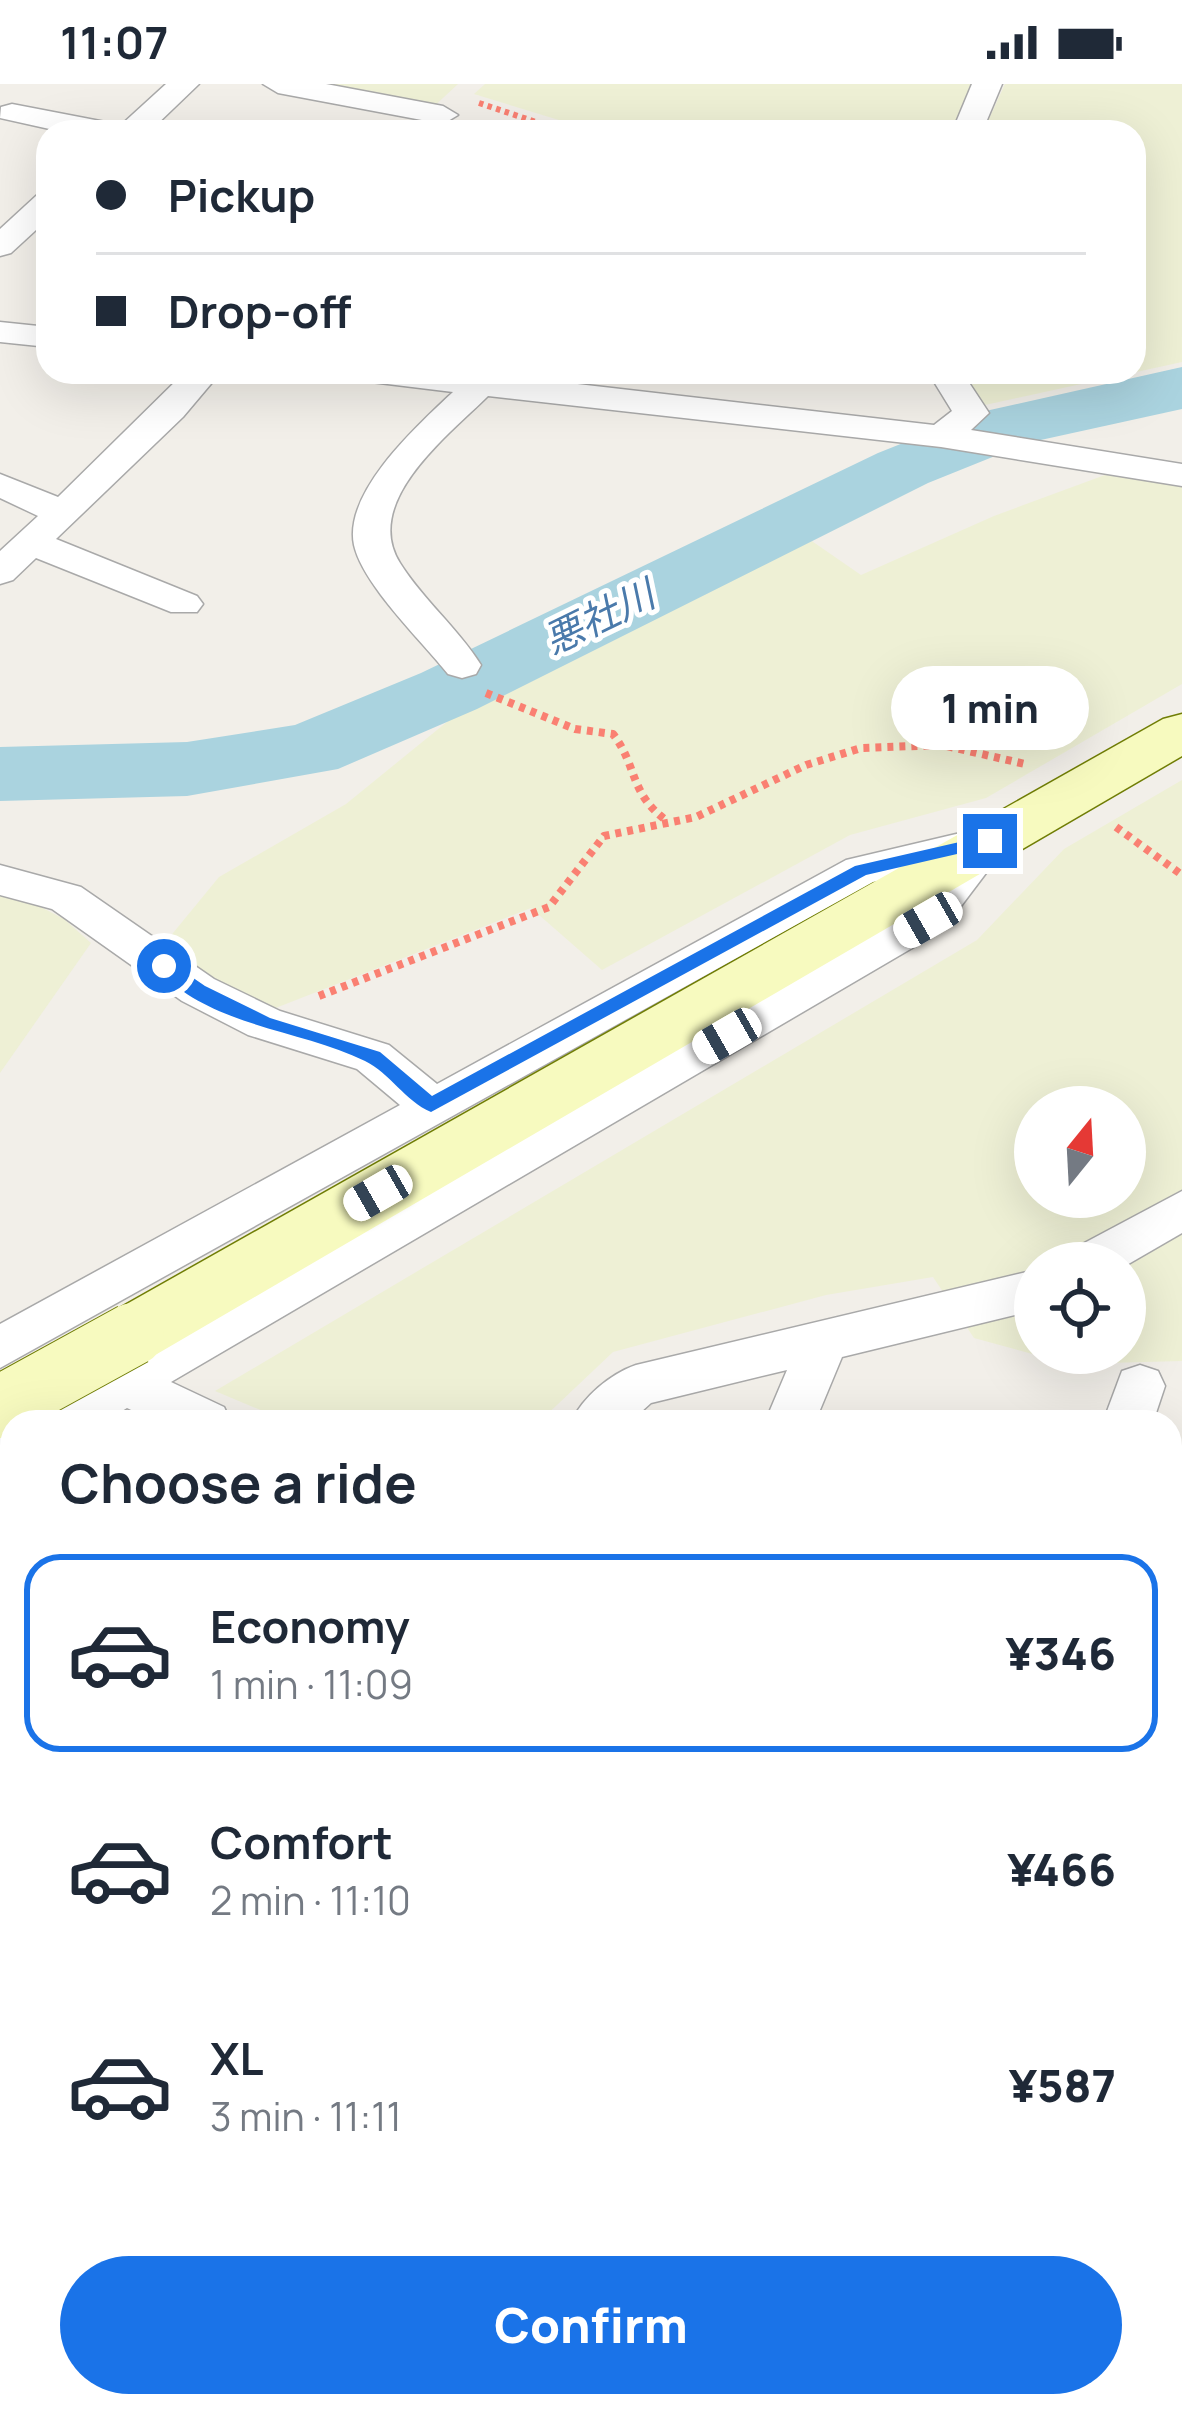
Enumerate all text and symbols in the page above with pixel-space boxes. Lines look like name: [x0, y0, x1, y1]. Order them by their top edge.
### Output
text: 11:07: [60, 11, 168, 73]
text: Pickup: [168, 164, 315, 226]
text: Drop-off: [168, 280, 351, 342]
water label: 悪社川: [534, 564, 667, 666]
callout: 1 min: [891, 667, 1089, 751]
text: 1 min: [941, 681, 1039, 735]
route end: [963, 814, 1017, 868]
car: [888, 886, 968, 954]
route start: [137, 939, 191, 993]
car: [687, 1002, 767, 1070]
north arrow: [1014, 1086, 1146, 1218]
map controls: [1014, 1086, 1146, 1374]
car: [338, 1159, 418, 1227]
button: locate: [1014, 1242, 1146, 1374]
text: Choose a ride: [60, 1445, 417, 1519]
text: Economy: [210, 1595, 410, 1657]
icon: car: [66, 1599, 174, 1707]
text: ¥346: [1005, 1622, 1116, 1684]
text: 1 min · 11:09: [210, 1657, 413, 1711]
text: Comfort: [210, 1811, 393, 1873]
icon: car: [66, 1815, 174, 1923]
text: ¥466: [1007, 1838, 1116, 1900]
text: 2 min · 11:10: [210, 1873, 411, 1927]
text: XL: [210, 2027, 264, 2089]
icon: car: [66, 2031, 174, 2139]
text: ¥587: [1009, 2054, 1116, 2116]
text: 3 min · 11:11: [210, 2089, 402, 2143]
button: Confirm: [60, 2256, 1122, 2394]

